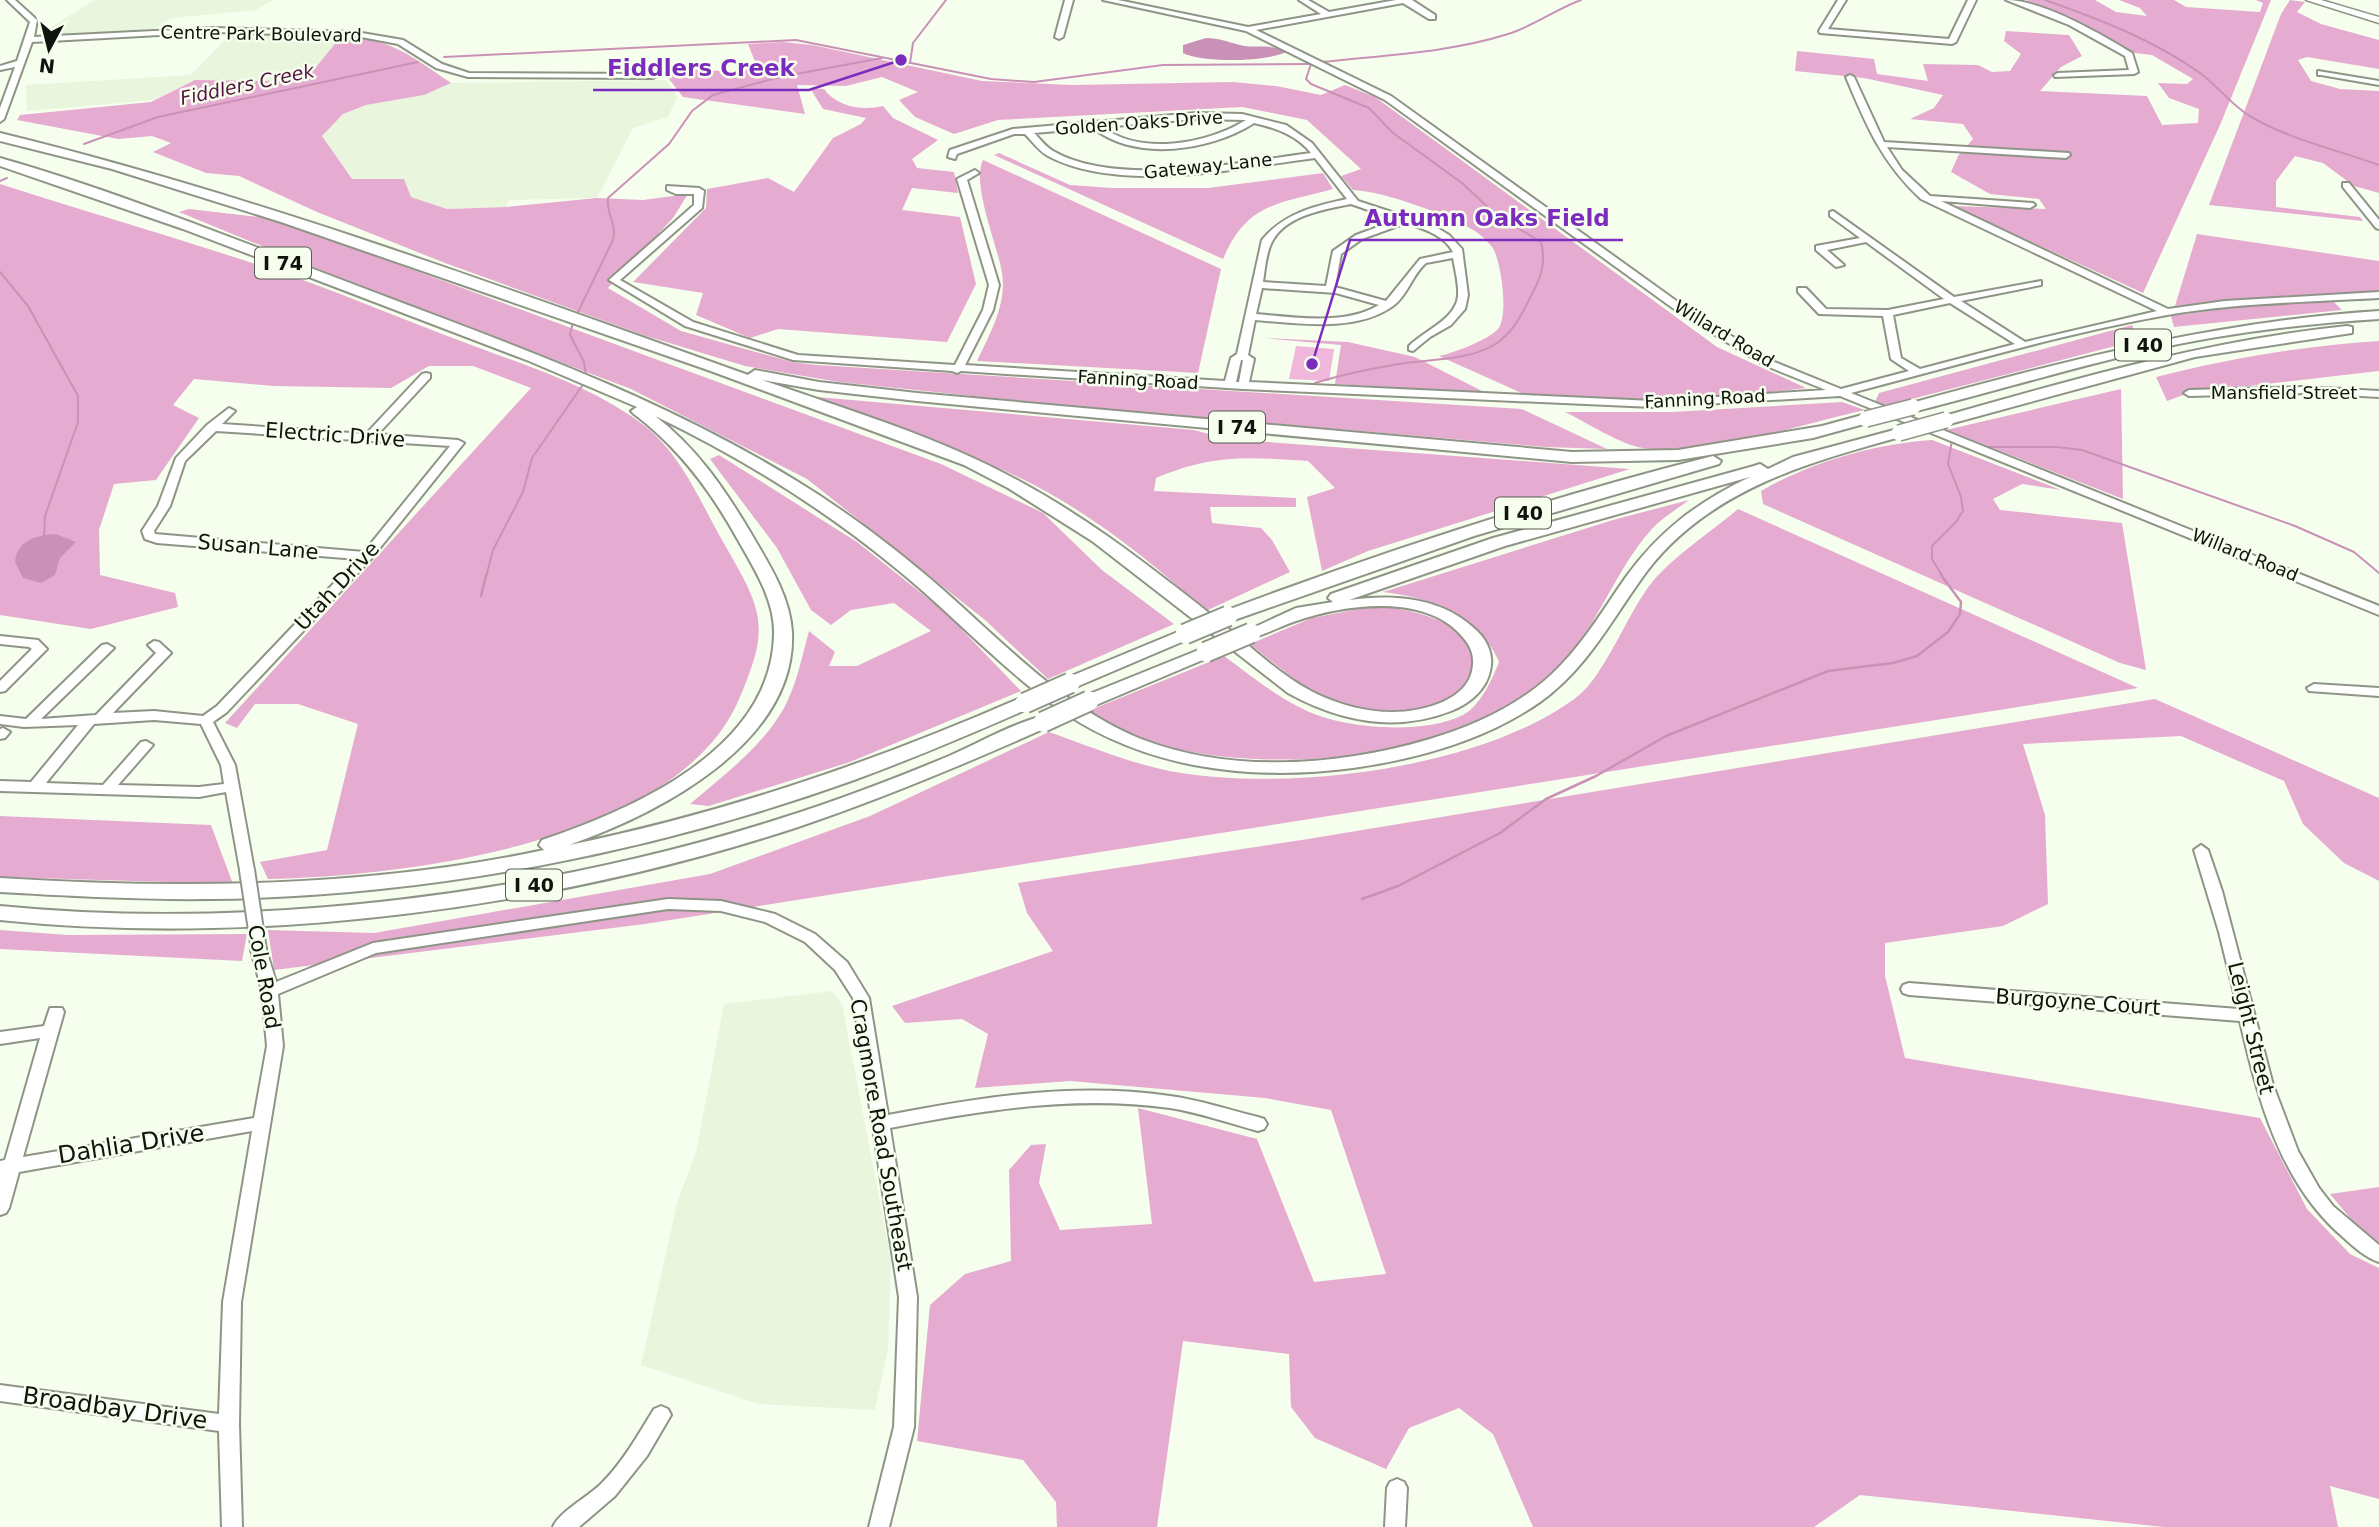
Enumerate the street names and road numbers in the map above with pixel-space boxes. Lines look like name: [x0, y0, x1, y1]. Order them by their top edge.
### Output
street label: Centre Park Boulevard: [160, 21, 362, 46]
street label: Golden Oaks Drive: [1054, 106, 1224, 139]
street label: Gateway Lane: [1143, 148, 1273, 183]
road number: I 74: [255, 247, 311, 278]
street label: Willard Road: [1670, 296, 1778, 372]
road number: I 40: [2115, 330, 2171, 360]
street label: Fanning Road: [1077, 366, 1199, 393]
street label: Mansfield Street: [2211, 382, 2357, 403]
street label: Fanning Road: [1644, 385, 1766, 412]
road number: I 74: [1209, 412, 1265, 442]
street label: Electric Drive: [264, 418, 406, 452]
road number: I 40: [1495, 498, 1551, 528]
street label: Willard Road: [2189, 524, 2301, 585]
street label: Susan Lane: [197, 530, 319, 564]
street label: Utah Drive: [290, 537, 384, 635]
road number: I 40: [506, 870, 562, 900]
street label: Cole Road: [243, 923, 285, 1031]
street label: Leight Street: [2223, 959, 2279, 1097]
street label: Burgoyne Court: [1995, 984, 2161, 1020]
street label: Cragmore Road Southeast: [845, 997, 917, 1273]
street label: Dahlia Drive: [56, 1119, 206, 1169]
street label: Broadbay Drive: [21, 1381, 209, 1435]

